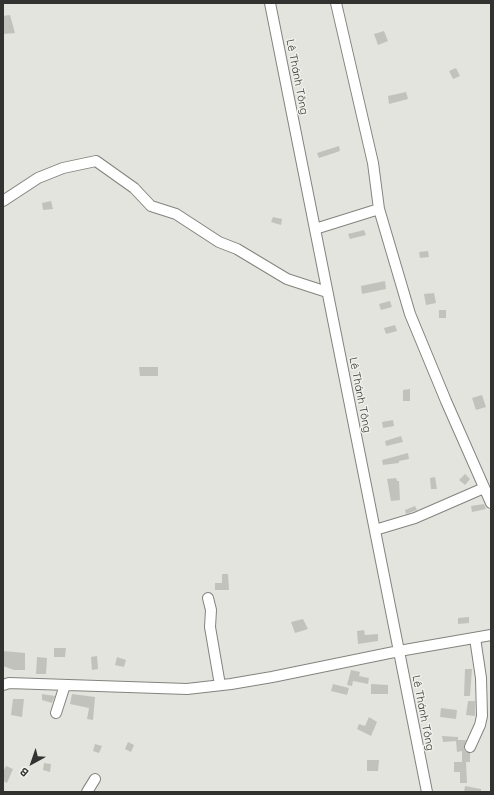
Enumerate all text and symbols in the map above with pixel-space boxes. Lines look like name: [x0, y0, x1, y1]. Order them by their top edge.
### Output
street label: Lê Thánh Tông: [283, 38, 311, 116]
street label: Lê Thánh Tông: [346, 356, 374, 434]
street label: Lê Thánh Tông: [409, 674, 437, 752]
north arrow: [12, 743, 52, 783]
text: B: [17, 765, 32, 780]

